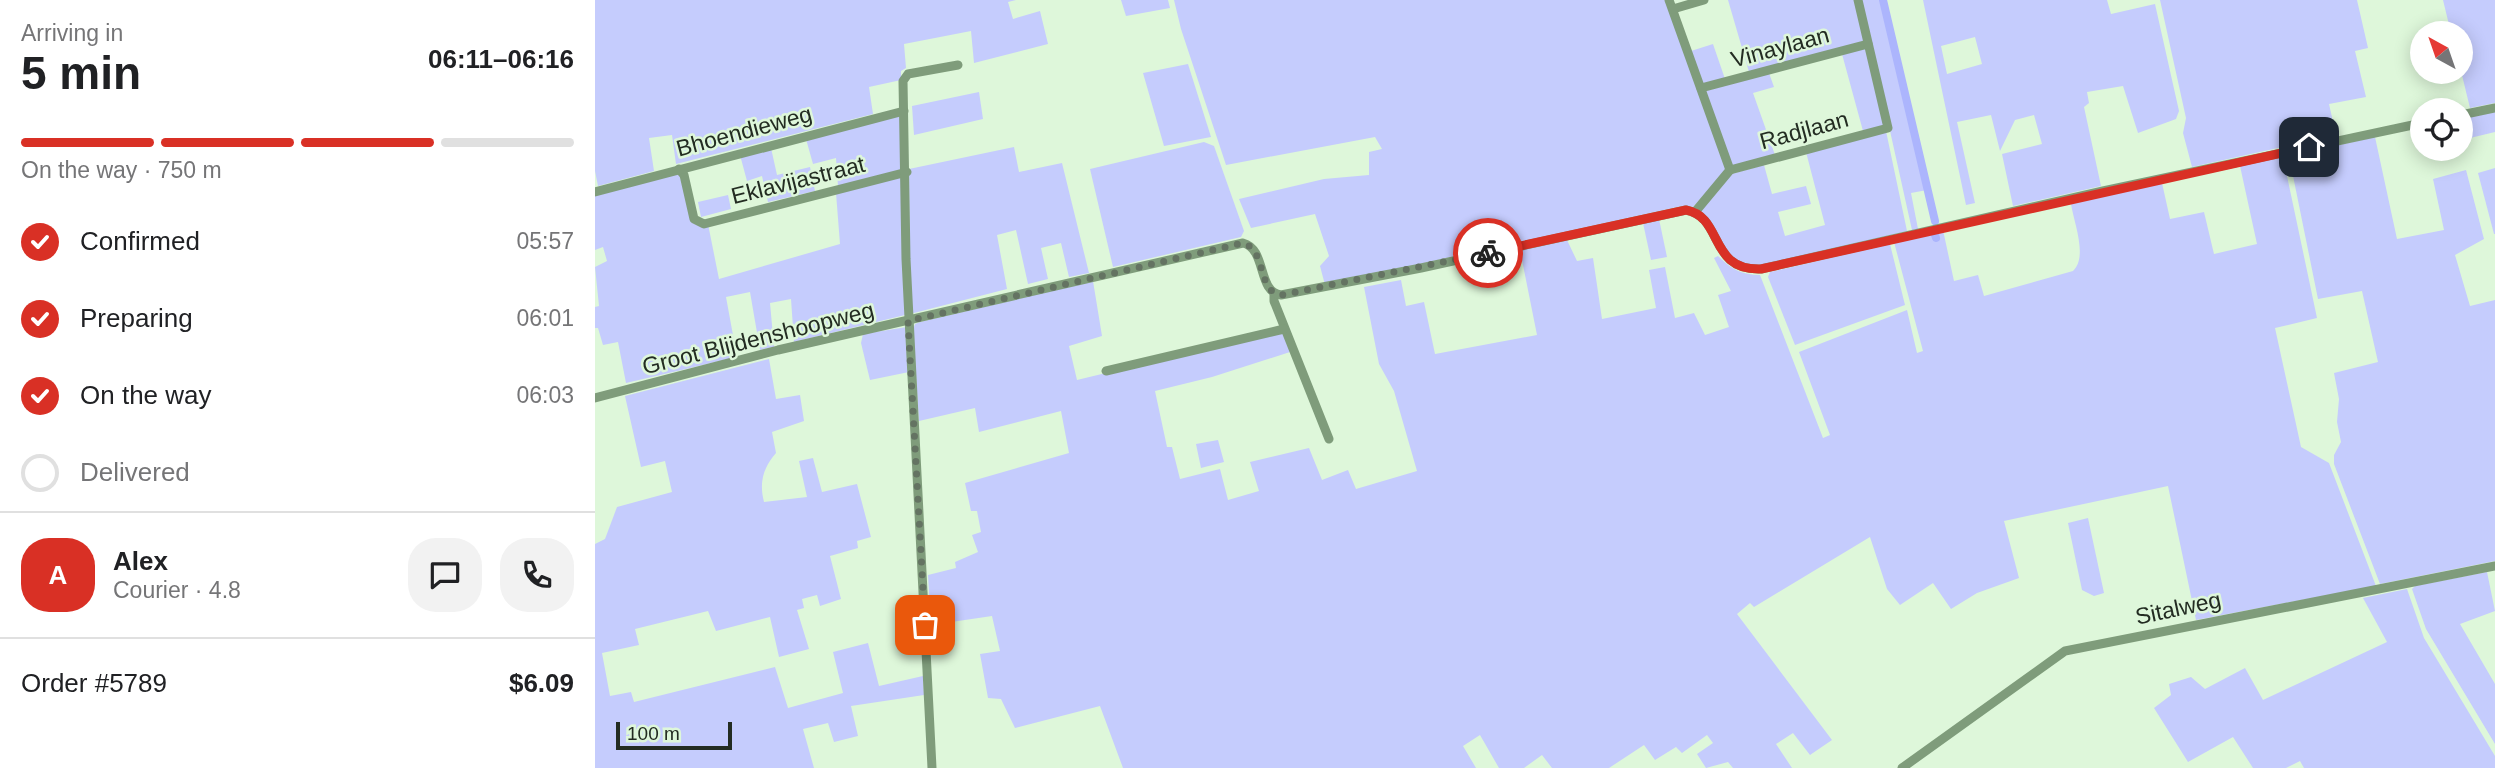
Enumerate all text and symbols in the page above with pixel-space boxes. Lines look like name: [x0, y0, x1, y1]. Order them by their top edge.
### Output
text: Arriving in: [21, 20, 123, 46]
street label: Vinaylaan: [1728, 21, 1832, 73]
north arrow: [2410, 21, 2473, 84]
map controls: [2410, 21, 2473, 161]
text: 06:11–06:16: [428, 44, 574, 74]
text: 5 min: [21, 47, 141, 99]
button: locate: [2410, 98, 2473, 161]
street label: Bhoendieweg: [673, 100, 815, 162]
street label: Radjlaan: [1757, 106, 1851, 154]
pin: [2279, 117, 2339, 177]
icon: home: [2290, 128, 2328, 166]
street label: Eklavijastraat: [728, 151, 868, 209]
text: On the way · 750 m: [21, 157, 222, 183]
courier: [1453, 218, 1523, 288]
icon: check: [21, 223, 59, 261]
text: Confirmed: [80, 226, 200, 256]
text: 05:57: [516, 228, 574, 254]
icon: bike: [1469, 234, 1507, 272]
street label: Groot Blijdenshoopweg: [639, 297, 877, 379]
icon: check: [21, 300, 59, 338]
text: Preparing: [80, 303, 193, 333]
text: 06:01: [516, 305, 574, 331]
icon: check: [21, 377, 59, 415]
text: On the way: [80, 380, 212, 410]
text: 06:03: [516, 382, 574, 408]
text: Delivered: [80, 457, 190, 487]
button: chat: [408, 538, 482, 612]
button: phone: [500, 538, 574, 612]
text: Alex: [113, 546, 168, 576]
text: A: [49, 560, 67, 590]
text: Courier · 4.8: [113, 577, 241, 603]
street label: Sitalweg: [2133, 586, 2223, 630]
pin: [895, 595, 955, 655]
icon: bag: [906, 606, 944, 644]
text: Order #5789: [21, 668, 167, 698]
text: $6.09: [509, 668, 574, 698]
scale bar: [616, 719, 731, 751]
text: 100 m: [627, 723, 680, 744]

